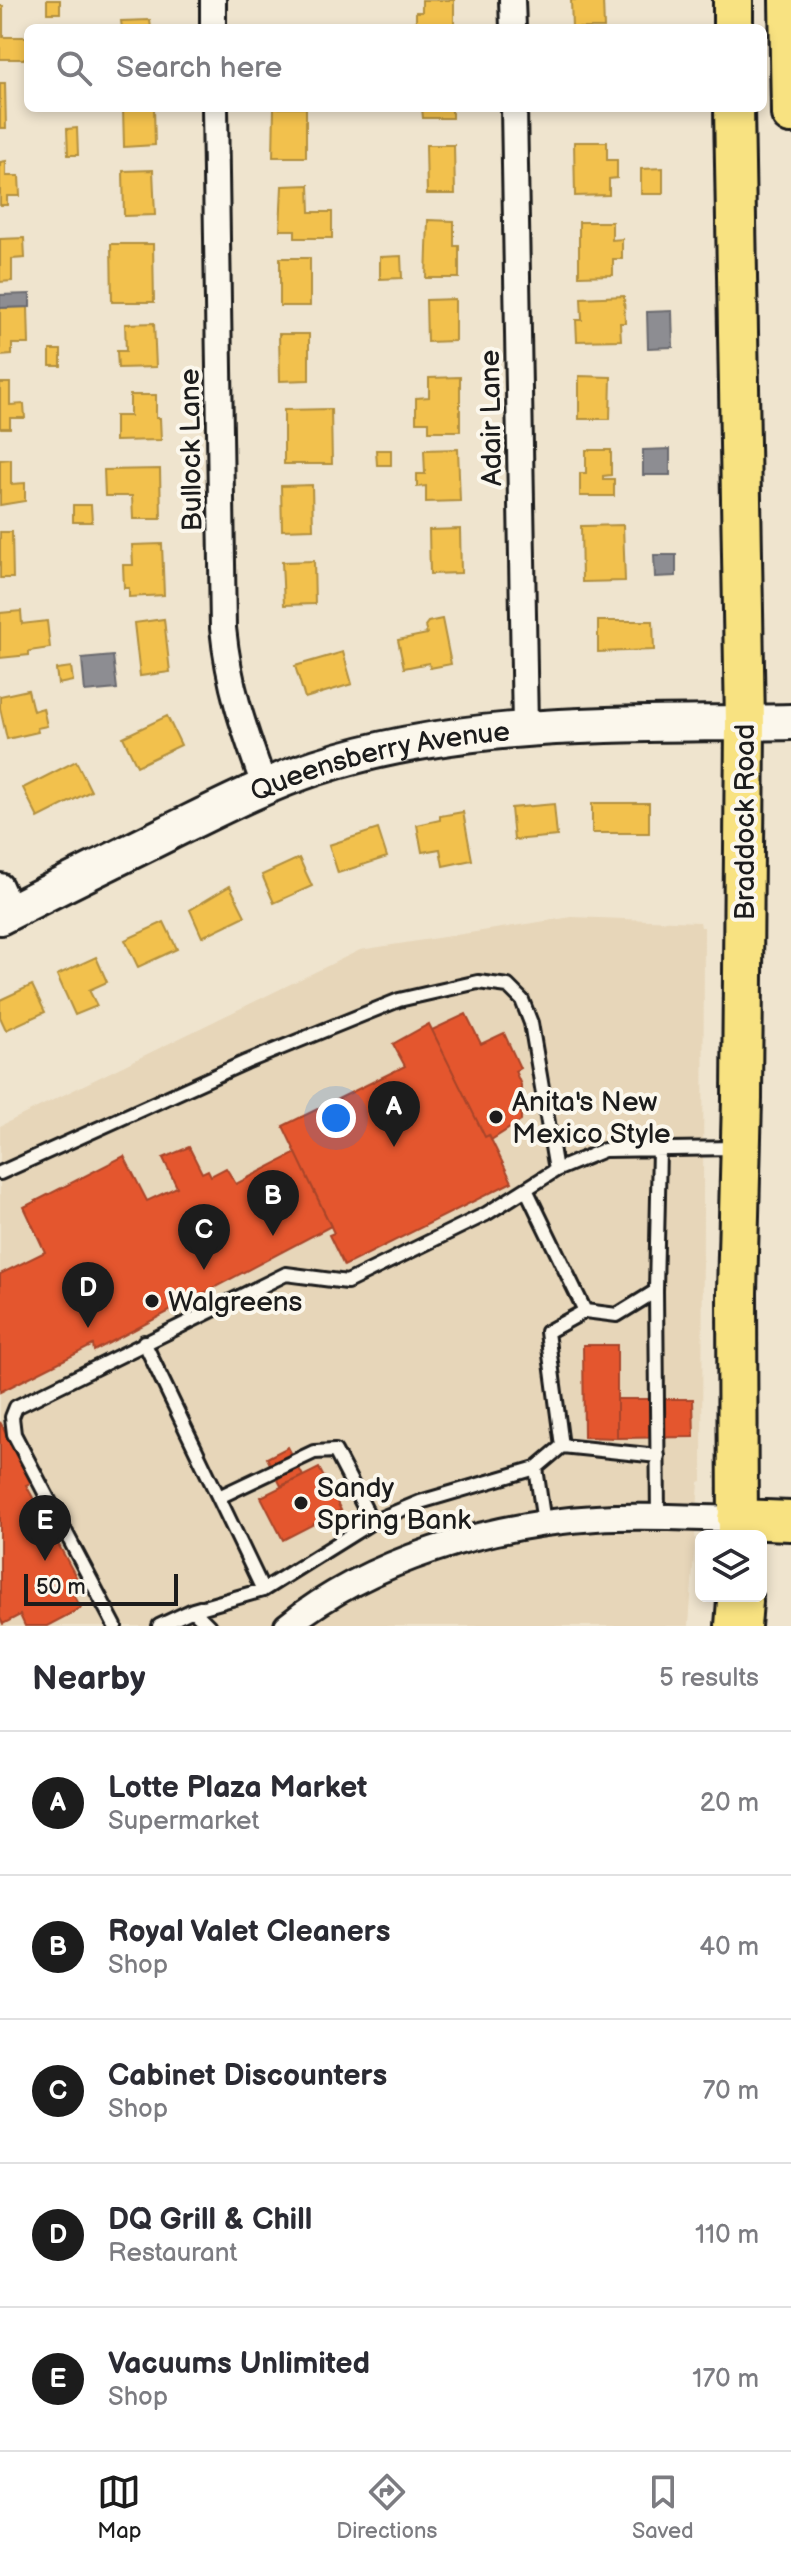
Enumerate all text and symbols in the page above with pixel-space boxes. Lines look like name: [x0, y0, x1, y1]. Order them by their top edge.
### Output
search box: [24, 24, 767, 112]
icon: search: [52, 46, 96, 90]
text: Search here: [116, 50, 282, 86]
street label: Adair Lane: [474, 350, 509, 486]
street label: Bullock Lane: [174, 368, 209, 532]
street label: Queensberry Avenue: [246, 715, 511, 809]
street label: Braddock Road: [729, 724, 762, 920]
pin: A: [368, 1081, 420, 1147]
place label: Anita's New Mexico Style: [512, 1086, 671, 1151]
your location: [316, 1098, 356, 1138]
marker: Anita's New Mexico Style: [487, 1108, 505, 1126]
pin: B: [247, 1170, 299, 1236]
pin: C: [178, 1204, 230, 1270]
pin: D: [62, 1262, 114, 1328]
place label: Walgreens: [168, 1286, 303, 1319]
marker: Walgreens: [143, 1292, 161, 1310]
place label: Sandy Spring Bank: [317, 1472, 471, 1537]
marker: Sandy Spring Bank: [292, 1494, 310, 1512]
pin: E: [19, 1495, 71, 1561]
map controls: [695, 1530, 767, 1602]
button: layers: [695, 1530, 767, 1602]
scale bar: [24, 1570, 178, 1606]
text: 50 m: [36, 1574, 86, 1601]
text: Nearby: [32, 1658, 146, 1699]
text: 5 results: [659, 1663, 759, 1694]
text: Lotte Plaza Market: [108, 1770, 367, 1806]
text: A: [50, 1788, 66, 1819]
text: 20 m: [700, 1788, 759, 1819]
text: Supermarket: [108, 1806, 259, 1837]
text: Royal Valet Cleaners: [108, 1914, 391, 1950]
text: B: [49, 1932, 67, 1963]
text: 40 m: [699, 1932, 759, 1963]
text: Shop: [108, 1950, 168, 1981]
text: Cabinet Discounters: [108, 2058, 387, 2094]
text: C: [49, 2076, 67, 2107]
text: 70 m: [702, 2076, 759, 2107]
text: Shop: [108, 2094, 168, 2125]
text: DQ Grill & Chill: [108, 2202, 312, 2238]
text: D: [49, 2220, 67, 2251]
text: 110 m: [695, 2220, 759, 2251]
text: Restaurant: [108, 2238, 237, 2269]
text: Vacuums Unlimited: [108, 2346, 370, 2382]
text: E: [50, 2364, 66, 2395]
text: 170 m: [692, 2364, 759, 2395]
text: Shop: [108, 2382, 168, 2413]
tab: Map: [97, 2470, 142, 2545]
tab: Directions: [336, 2470, 437, 2545]
tab: Saved: [632, 2470, 694, 2545]

